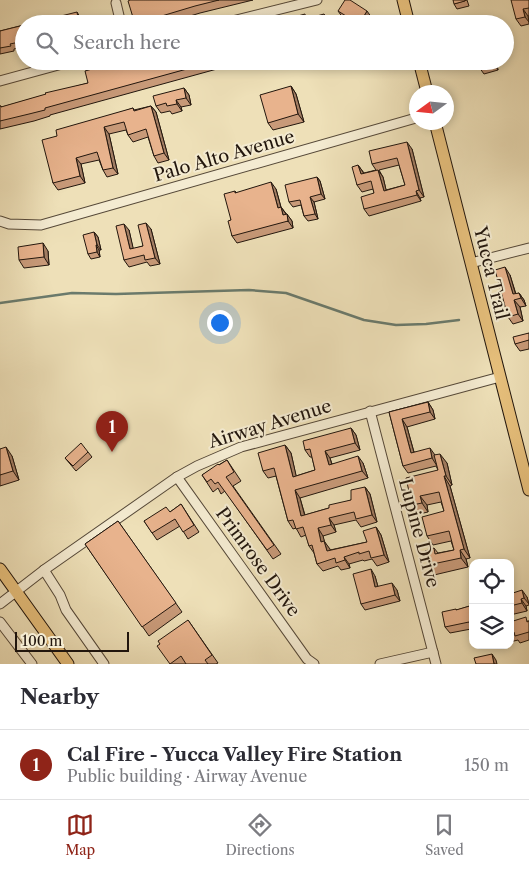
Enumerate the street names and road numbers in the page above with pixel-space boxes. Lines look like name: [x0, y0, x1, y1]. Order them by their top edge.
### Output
street label: Palo Alto Avenue: [151, 125, 297, 187]
street label: Yucca Trail: [469, 223, 513, 322]
street label: Airway Avenue: [205, 395, 334, 453]
street label: Lupine Drive: [394, 476, 444, 590]
street label: Primrose Drive: [211, 503, 305, 621]

